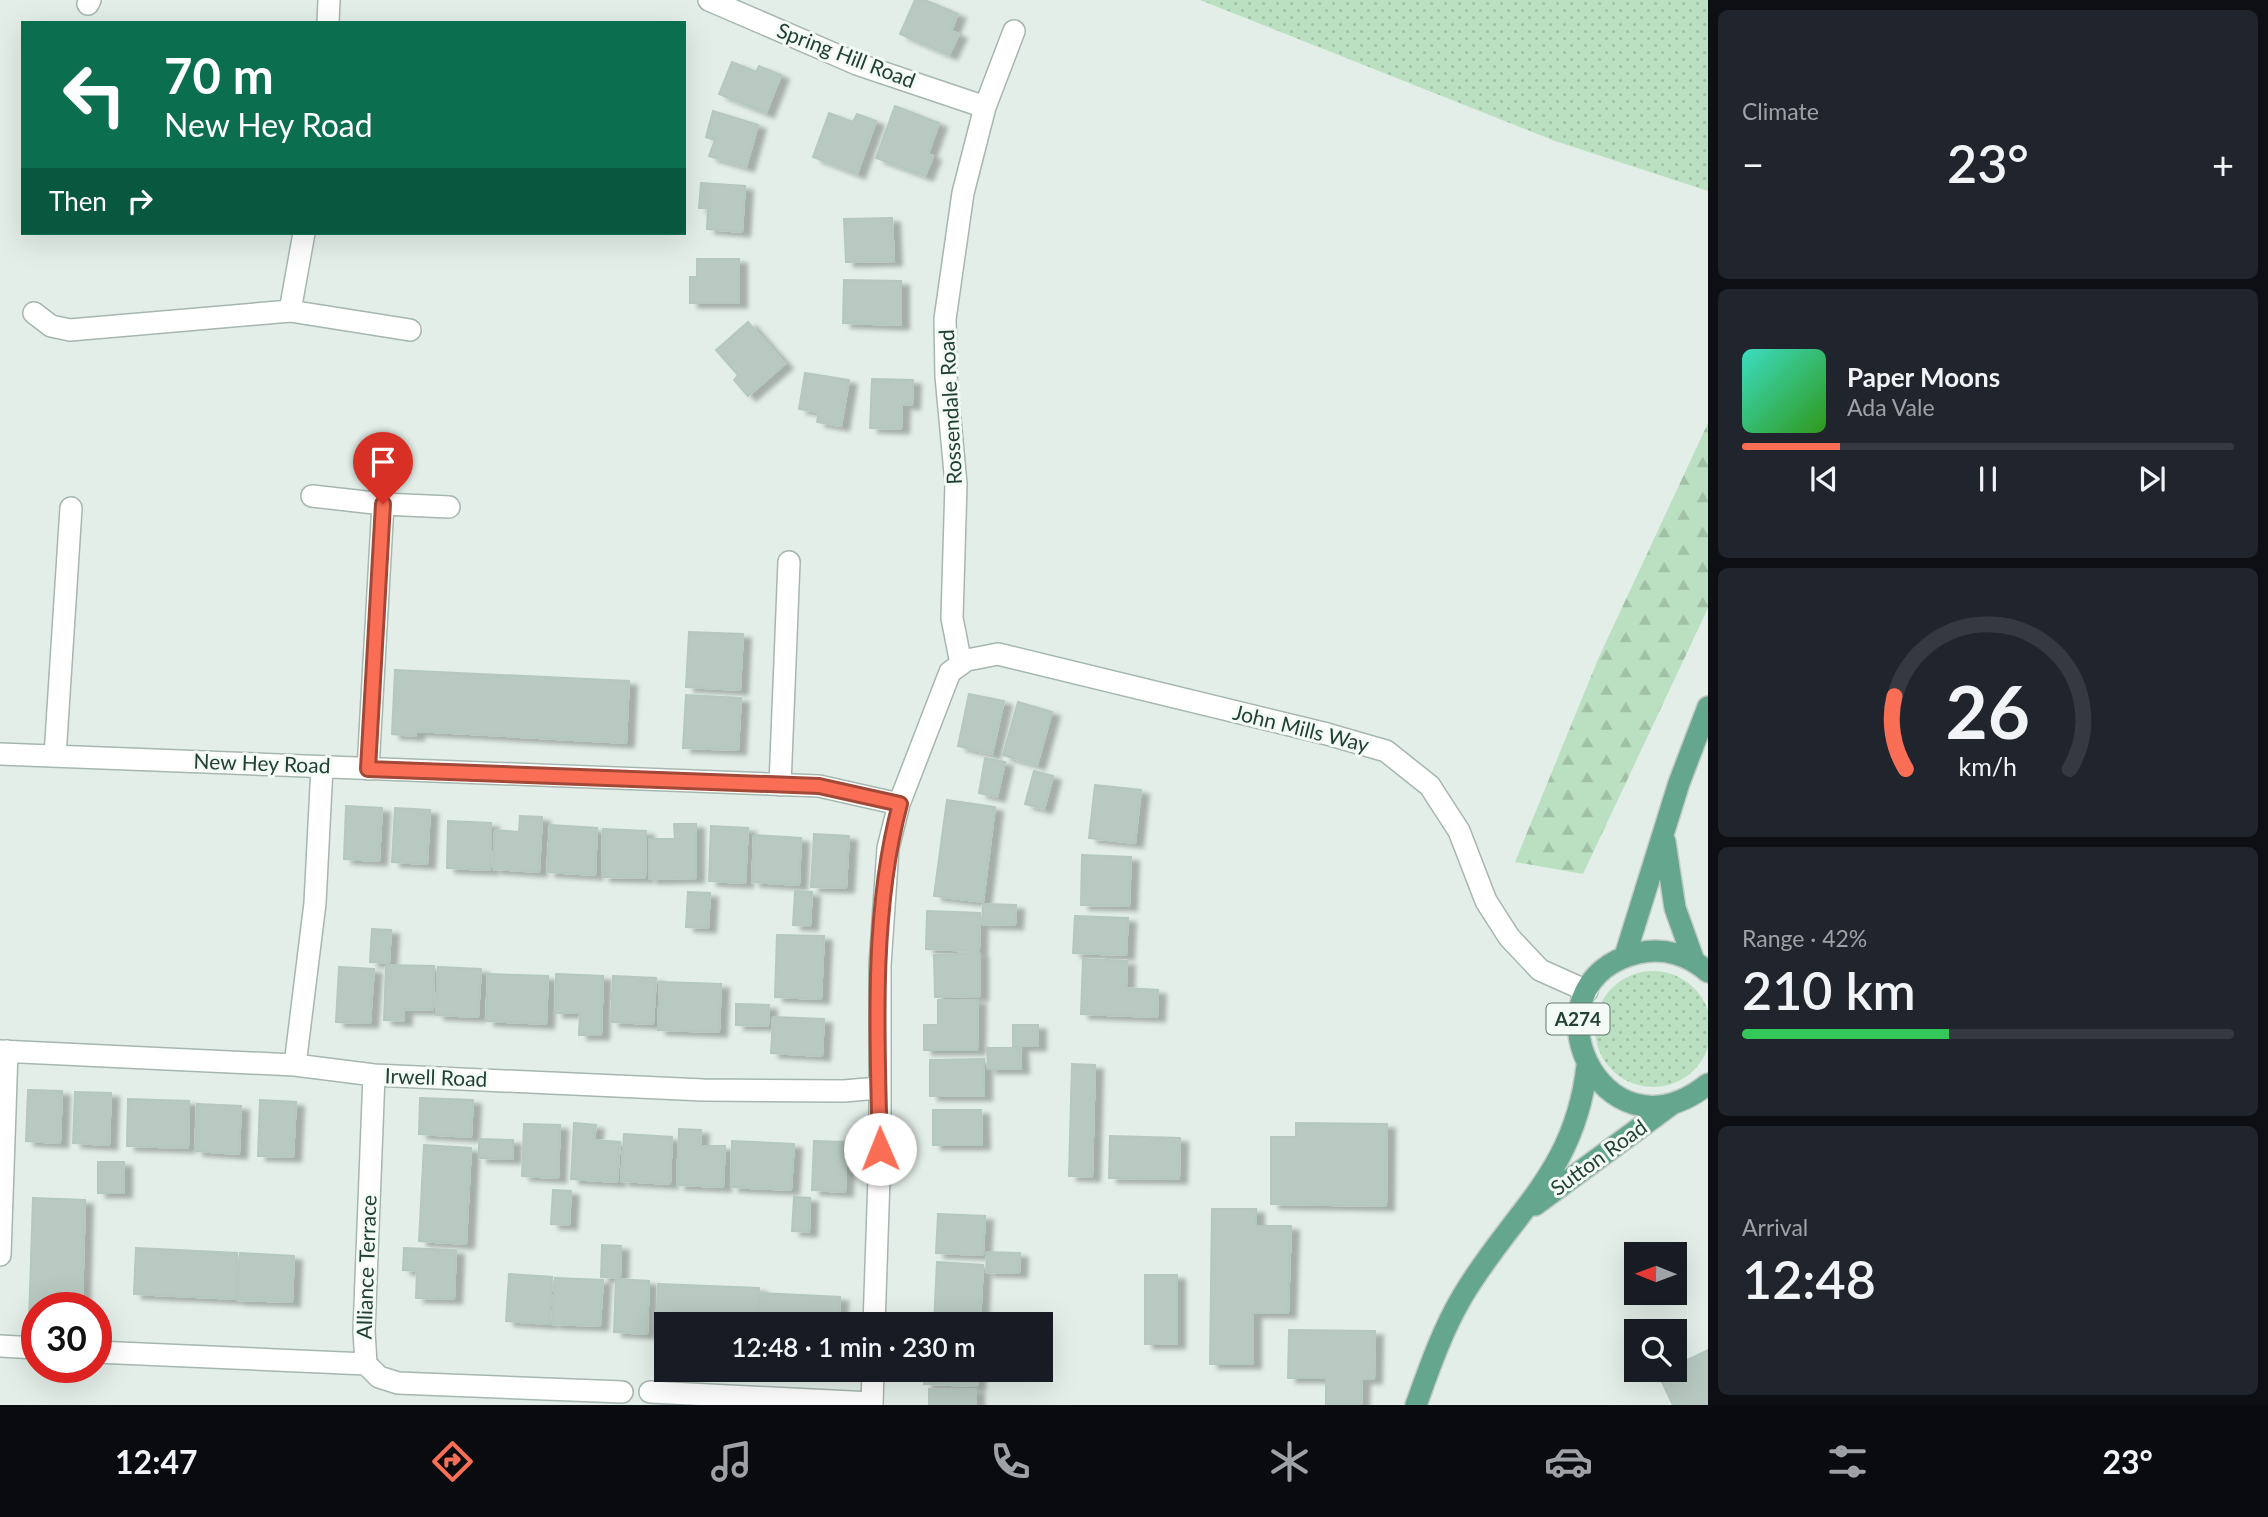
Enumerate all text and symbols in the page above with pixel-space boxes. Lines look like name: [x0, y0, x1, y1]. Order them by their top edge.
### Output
street label: Spring Hill Road: [774, 17, 919, 93]
text: 70 m: [164, 46, 274, 104]
icon: left: [49, 49, 140, 140]
text: Climate: [1742, 97, 1819, 125]
text: New Hey Road: [164, 105, 373, 144]
text: 23°: [1947, 132, 2029, 194]
text: −: [1742, 141, 1764, 187]
text: +: [2212, 141, 2234, 187]
icon: right: [121, 182, 159, 220]
text: Then: [49, 185, 107, 217]
street label: Rossendale Road: [933, 329, 966, 485]
text: Paper Moons: [1847, 361, 2000, 393]
text: Ada Vale: [1847, 393, 1935, 421]
pin: [353, 432, 413, 504]
icon: arrive: [364, 443, 402, 481]
icon: previous: [1805, 460, 1843, 498]
icon: pause: [1969, 460, 2007, 498]
icon: next: [2133, 460, 2171, 498]
text: 26: [1946, 667, 2030, 755]
street label: John Mills Way: [1231, 699, 1372, 757]
street label: New Hey Road: [193, 748, 331, 777]
text: km/h: [1959, 750, 2017, 780]
text: Range · 42%: [1742, 924, 1867, 952]
text: 210 km: [1742, 959, 1916, 1021]
road number: A274: [1546, 1004, 1610, 1035]
street label: Irwell Road: [384, 1062, 488, 1091]
position arrow: [843, 1112, 917, 1186]
street label: Sutton Road: [1545, 1114, 1651, 1200]
street label: Alliance Terrace: [350, 1194, 381, 1340]
text: Arrival: [1742, 1213, 1808, 1241]
north arrow: [1624, 1242, 1687, 1306]
map controls: [1624, 1242, 1687, 1382]
text: 12:48: [1742, 1248, 1876, 1310]
speed limit sign: 30: [21, 1292, 112, 1383]
button: search: [1624, 1319, 1687, 1382]
text: 12:48 · 1 min · 230 m: [731, 1331, 976, 1363]
icon: directions: [428, 1437, 477, 1486]
icon: music: [707, 1437, 756, 1486]
icon: phone: [986, 1437, 1035, 1486]
icon: climate: [1265, 1437, 1314, 1486]
icon: car: [1544, 1437, 1593, 1486]
icon: filters: [1823, 1437, 1872, 1486]
text: 12:47: [115, 1442, 198, 1481]
text: 23°: [2102, 1442, 2153, 1481]

